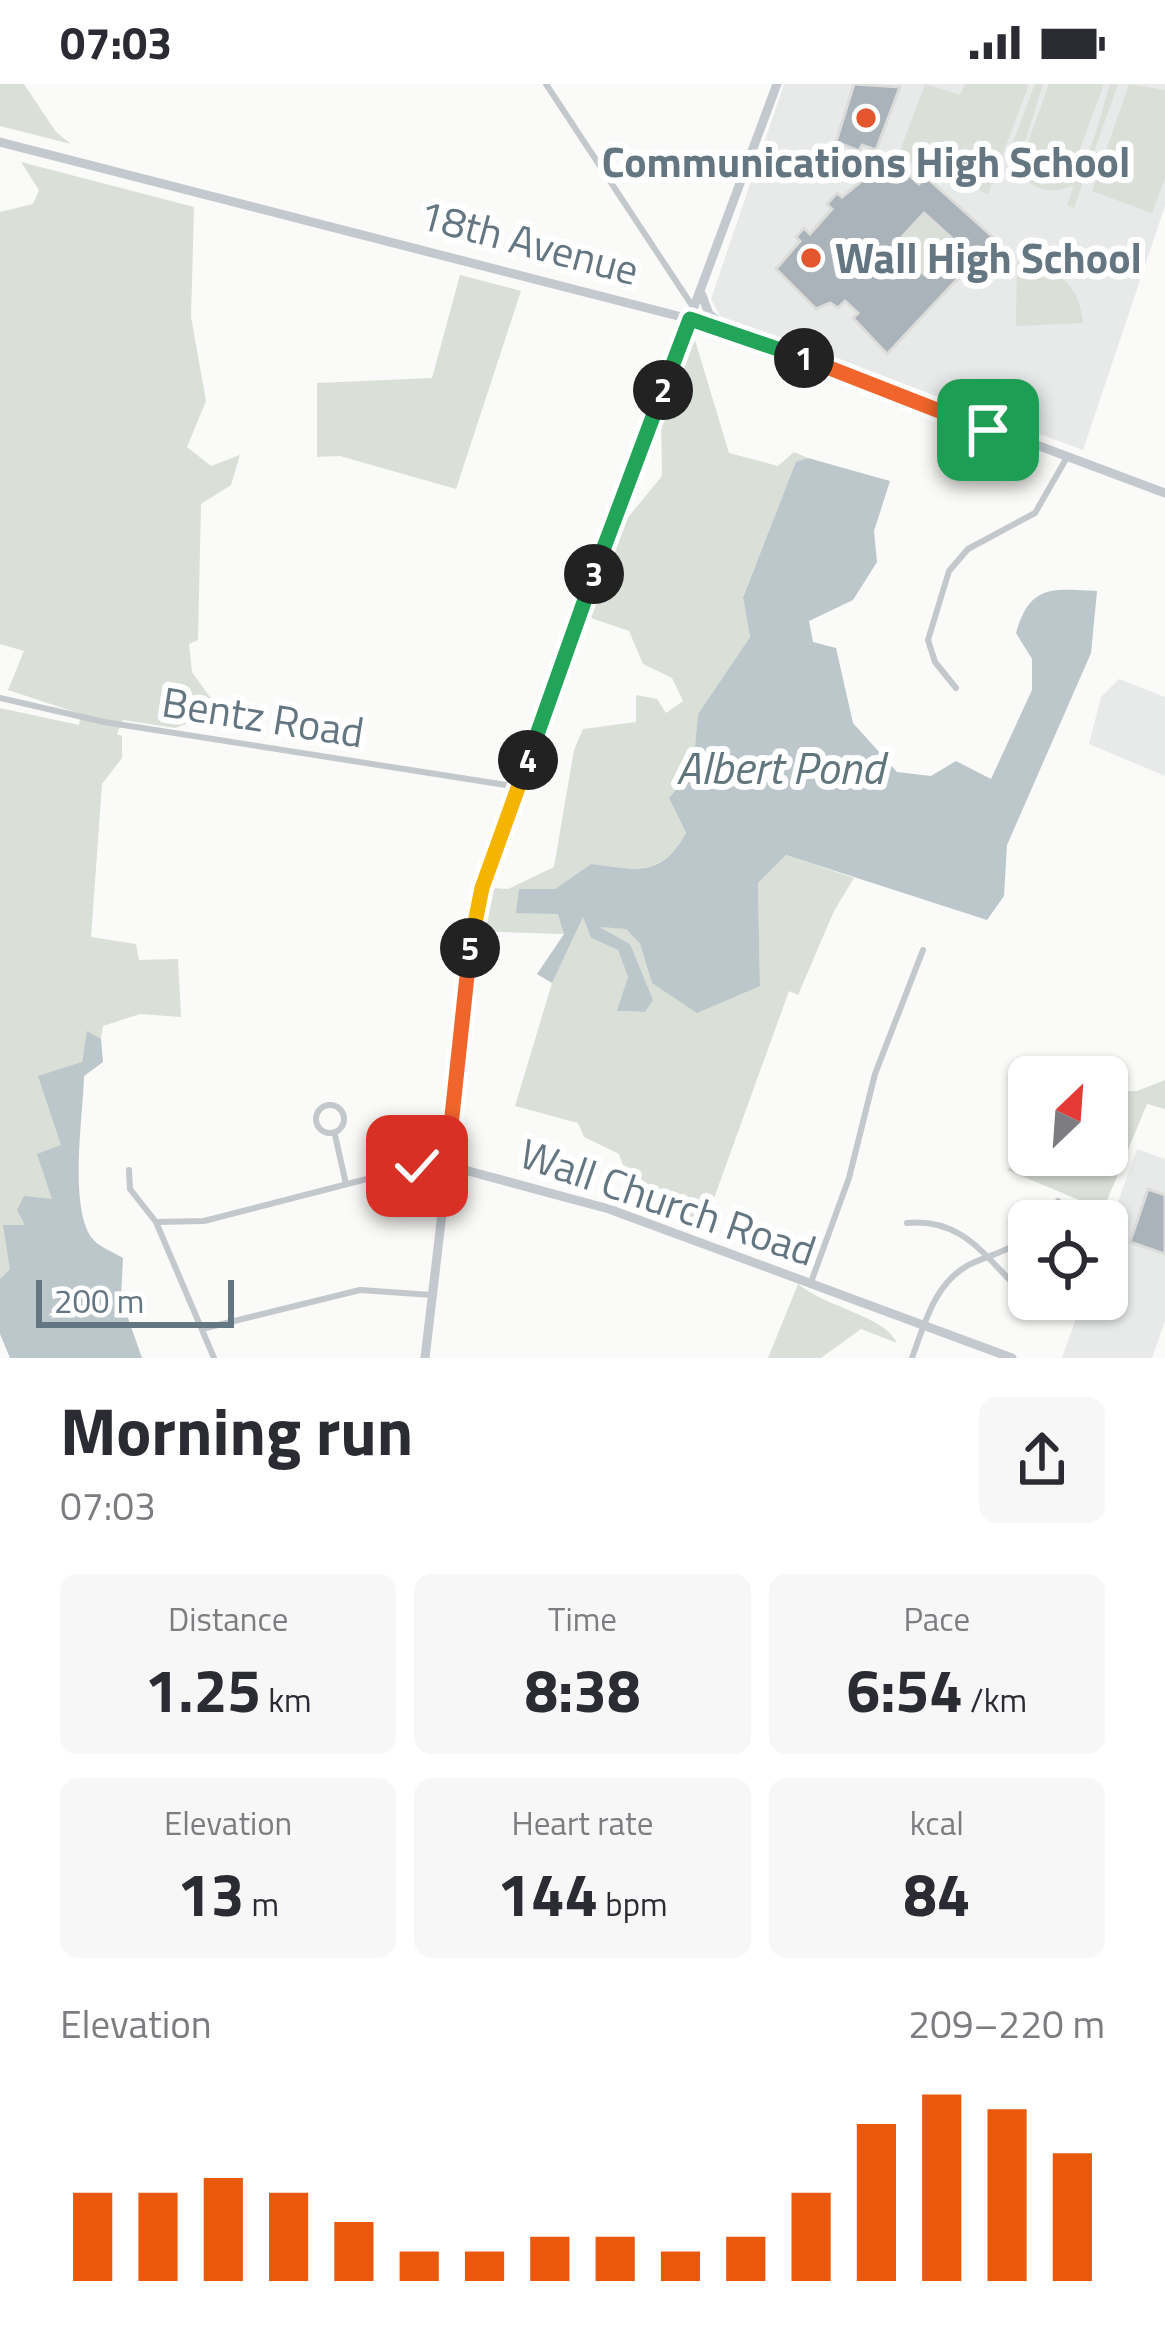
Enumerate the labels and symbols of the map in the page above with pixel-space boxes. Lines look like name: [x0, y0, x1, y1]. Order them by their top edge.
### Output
marker: Communications High School: [853, 105, 879, 131]
place label: Communications High School: [602, 129, 1130, 193]
street label: 18th Avenue: [412, 181, 646, 301]
place label: Wall High School: [835, 225, 1142, 289]
marker: Wall High School: [798, 245, 824, 271]
pin: 1: [774, 328, 834, 388]
pin: 2: [633, 360, 693, 420]
pin: [937, 379, 1039, 481]
pin: 3: [564, 544, 624, 604]
street label: Bentz Road: [158, 668, 369, 764]
pin: 4: [498, 730, 558, 790]
water label: Albert Pond: [676, 733, 889, 801]
pin: 5: [440, 918, 500, 978]
north arrow: [1008, 1056, 1128, 1176]
pin: [366, 1115, 468, 1217]
street label: Wall Church Road: [512, 1120, 825, 1282]
scale bar: [36, 1274, 234, 1327]

